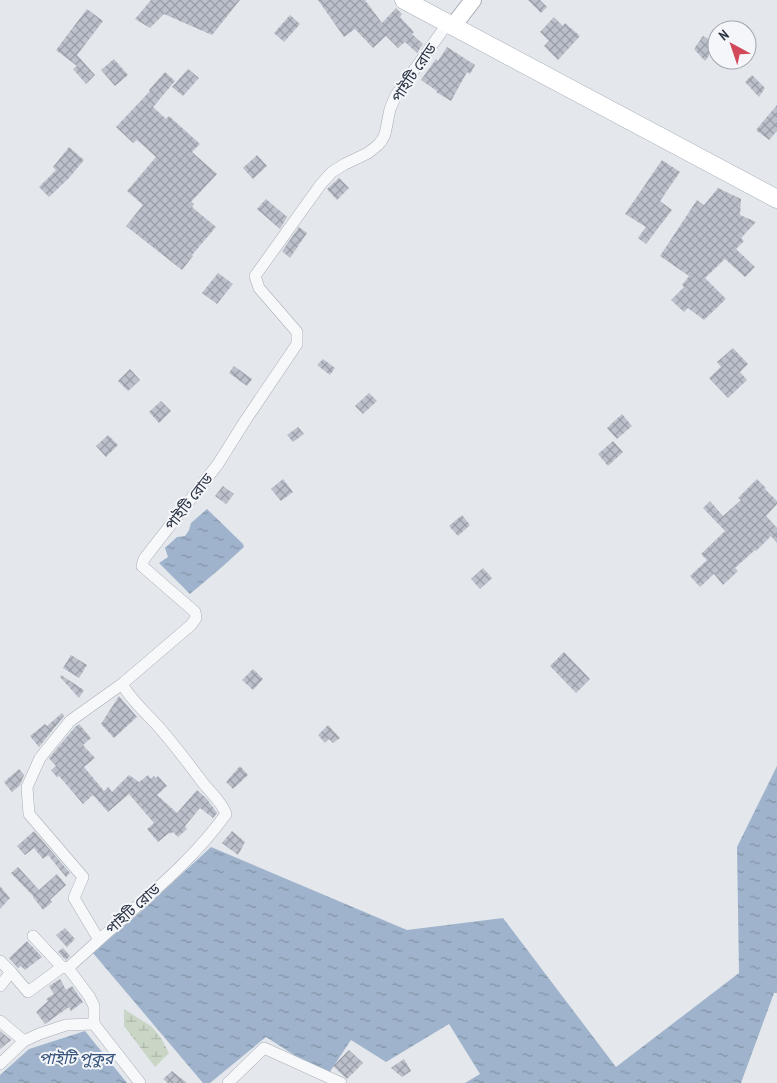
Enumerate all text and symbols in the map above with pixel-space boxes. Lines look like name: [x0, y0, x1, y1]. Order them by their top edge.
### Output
north arrow: [707, 20, 757, 70]
text: N: [715, 26, 732, 44]
street label: পাইটি রোড: [387, 39, 440, 106]
street label: পাইটি রোড: [160, 469, 217, 534]
street label: পাইটি রোড: [101, 879, 164, 938]
water label: পাইটি পুকুর: [39, 1048, 117, 1068]

